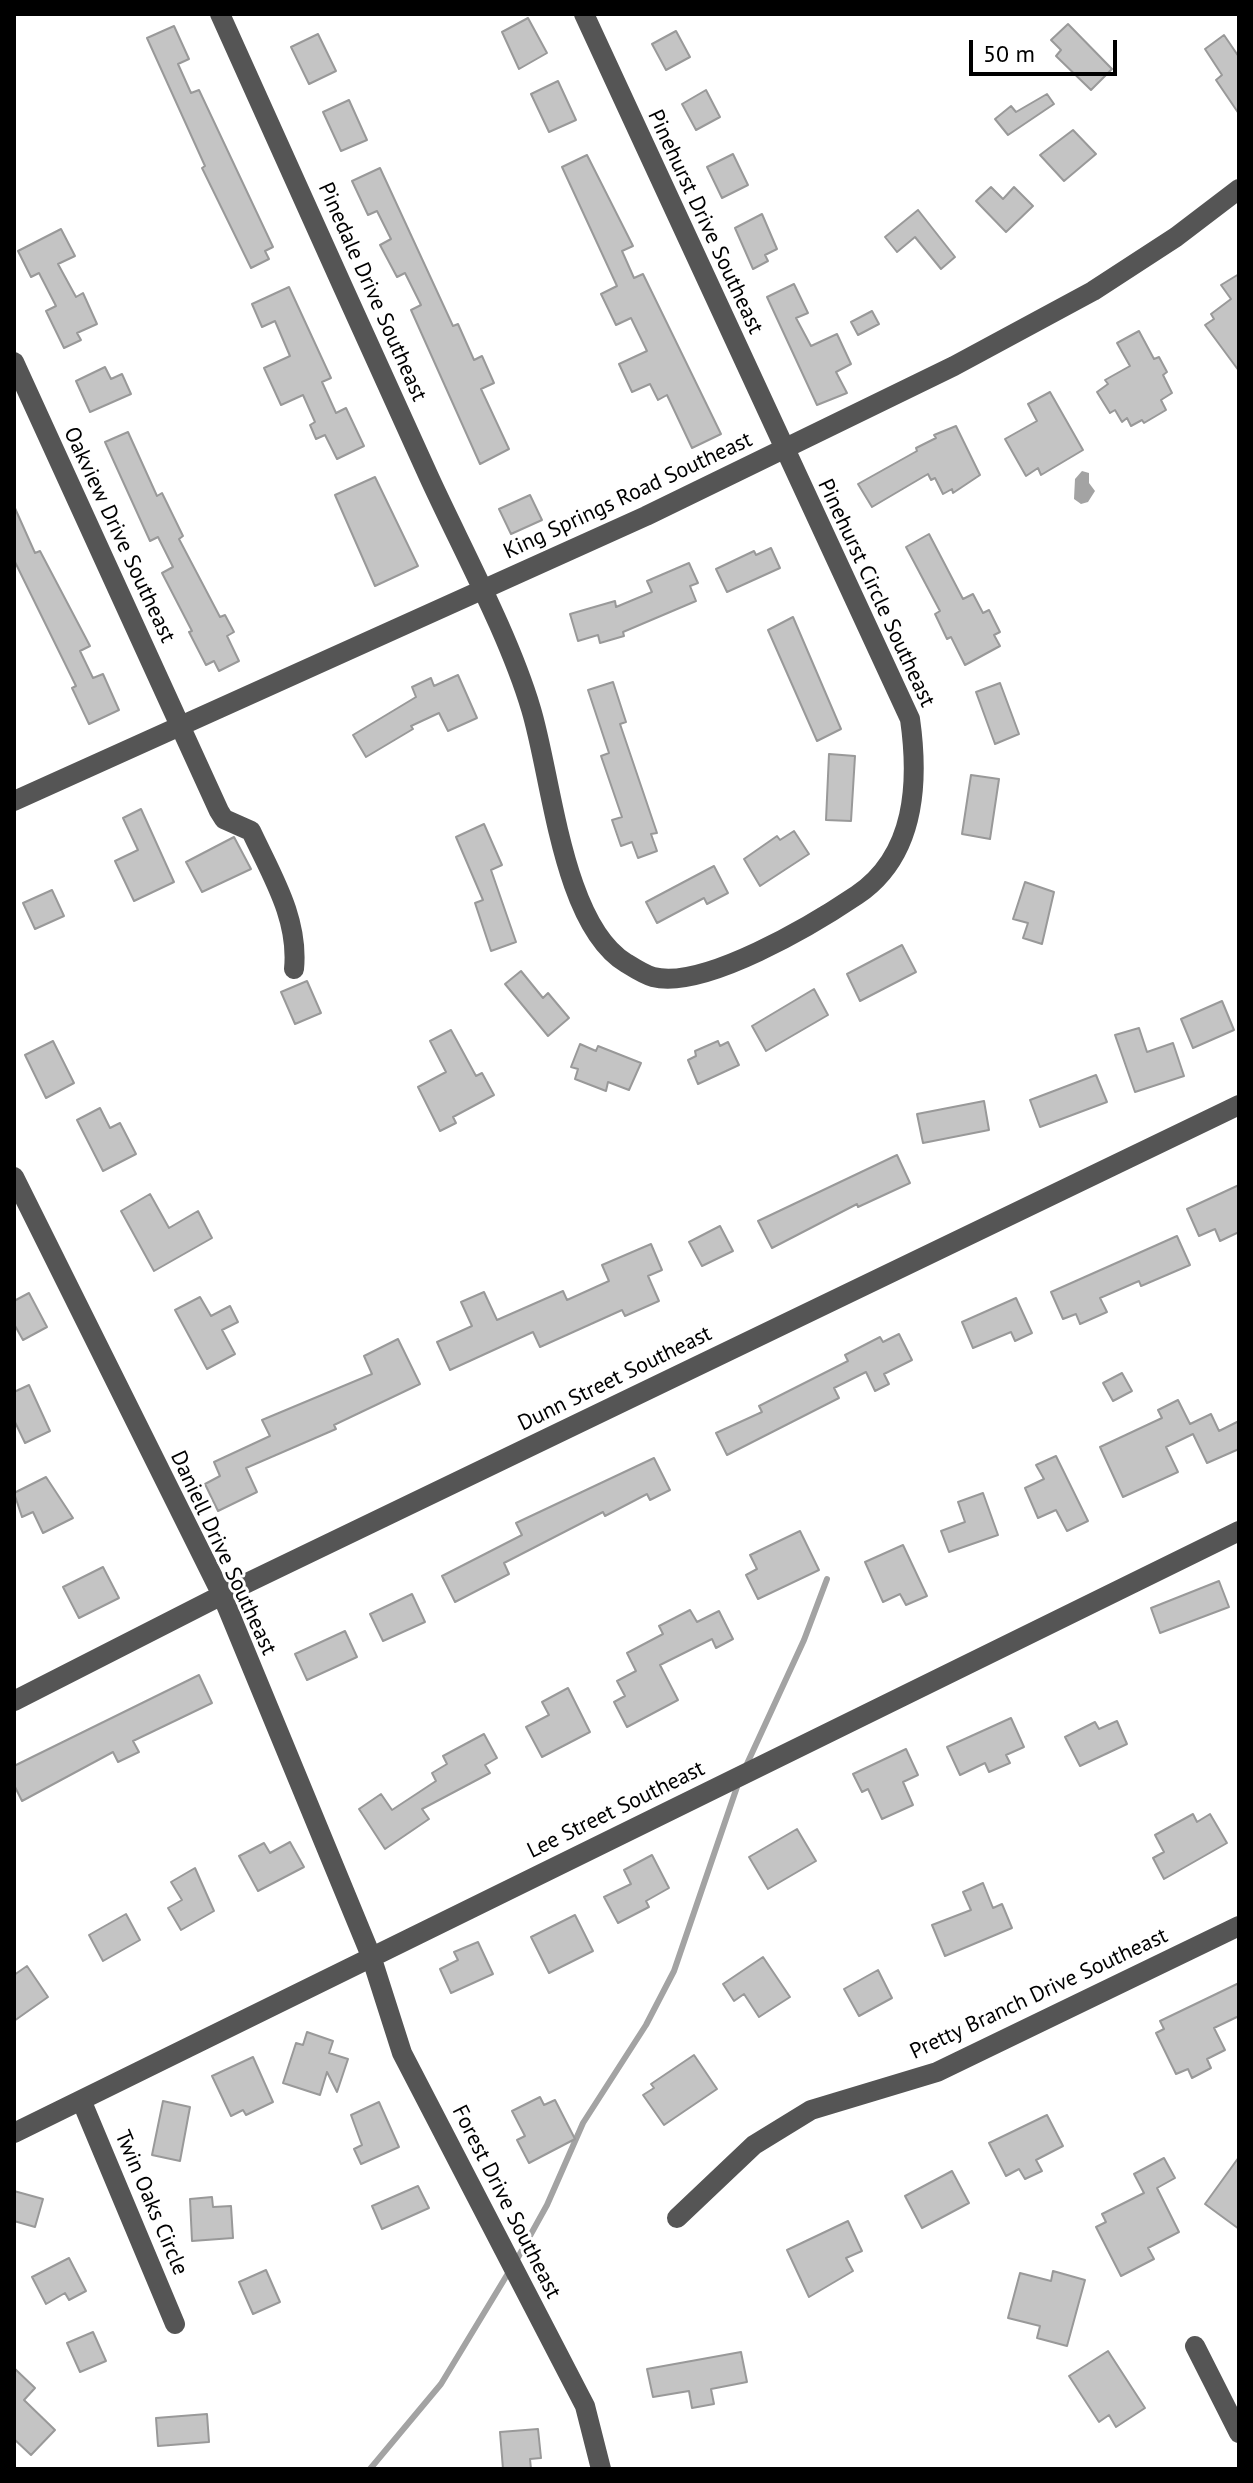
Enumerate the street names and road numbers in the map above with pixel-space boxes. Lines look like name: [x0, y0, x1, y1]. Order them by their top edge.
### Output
street label: Pinehurst Drive Southeast: [641, 106, 769, 338]
street label: Pinedale Drive Southeast: [312, 179, 432, 405]
street label: Oakview Drive Southeast: [57, 423, 181, 647]
street label: King Springs Road Southeast: [500, 427, 756, 565]
street label: Pinehurst Circle Southeast: [812, 475, 940, 711]
street label: Dunn Street Southeast: [514, 1321, 716, 1437]
street label: Daniell Drive Southeast: [164, 1447, 282, 1659]
street label: Lee Street Southeast: [523, 1756, 709, 1864]
street label: Pretty Branch Drive Southeast: [906, 1923, 1172, 2065]
street label: Forest Drive Southeast: [446, 2101, 566, 2303]
street label: Twin Oaks Circle: [109, 2127, 193, 2279]

